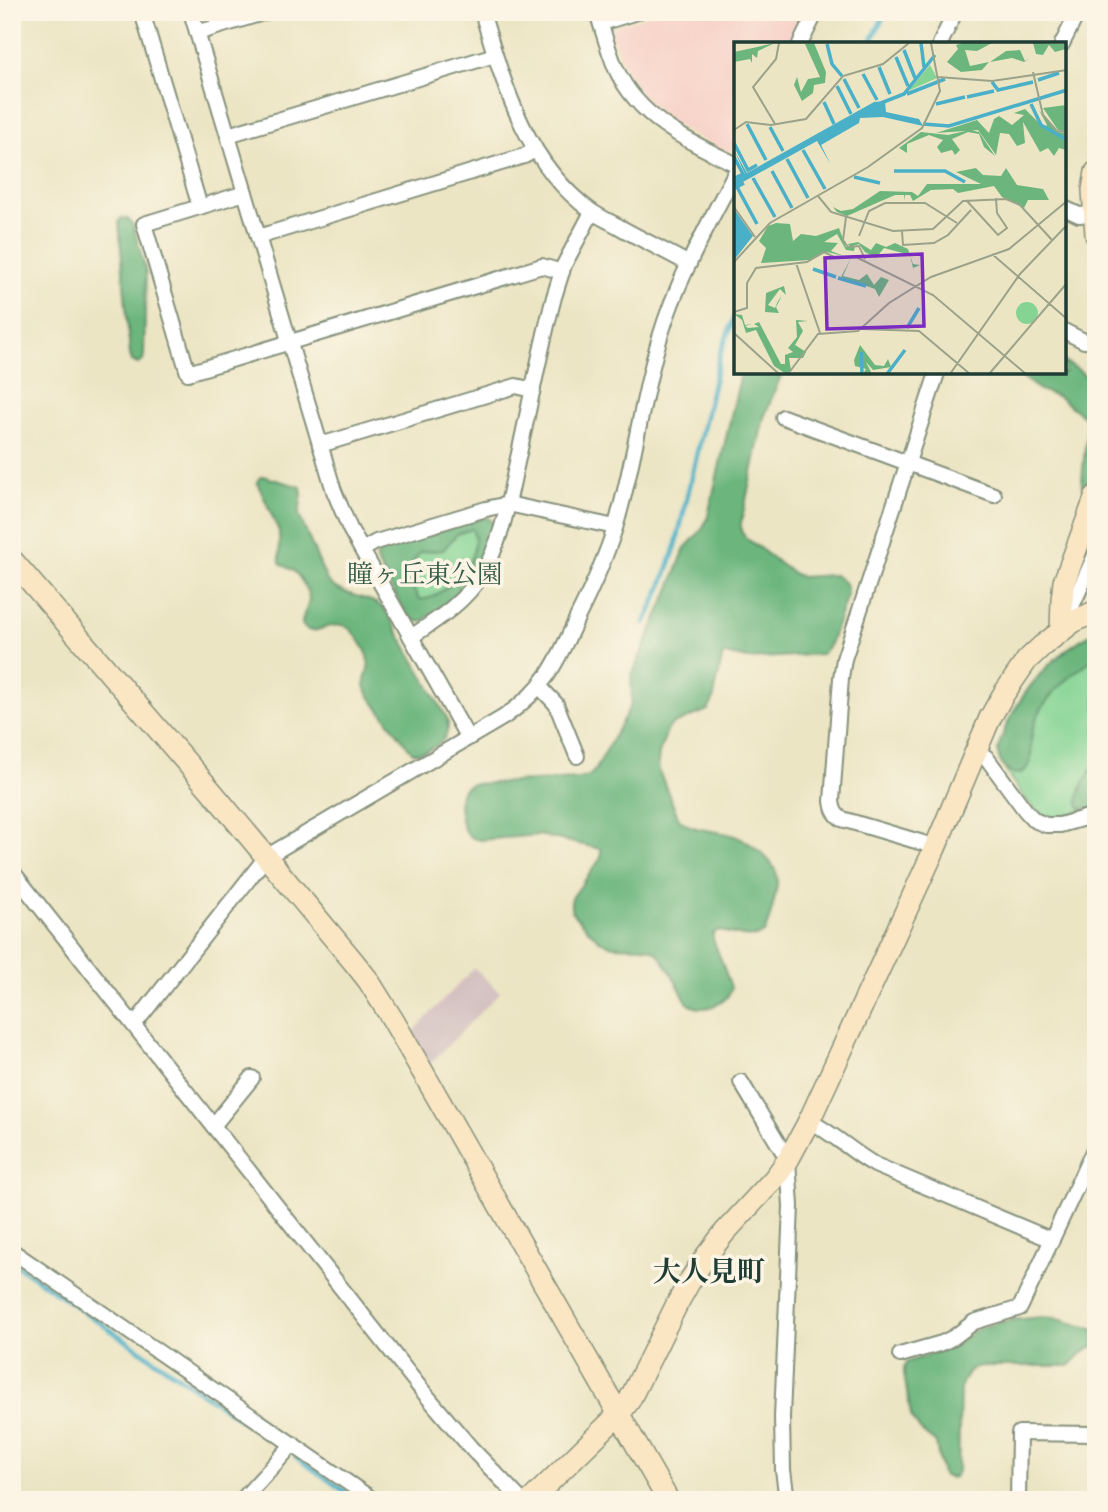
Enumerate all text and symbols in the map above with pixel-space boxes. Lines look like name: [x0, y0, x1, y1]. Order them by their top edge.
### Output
inset map: [734, 42, 1066, 374]
park label: 瞳ヶ丘東公園: [347, 559, 503, 590]
district label: 大人見町: [653, 1255, 765, 1288]

